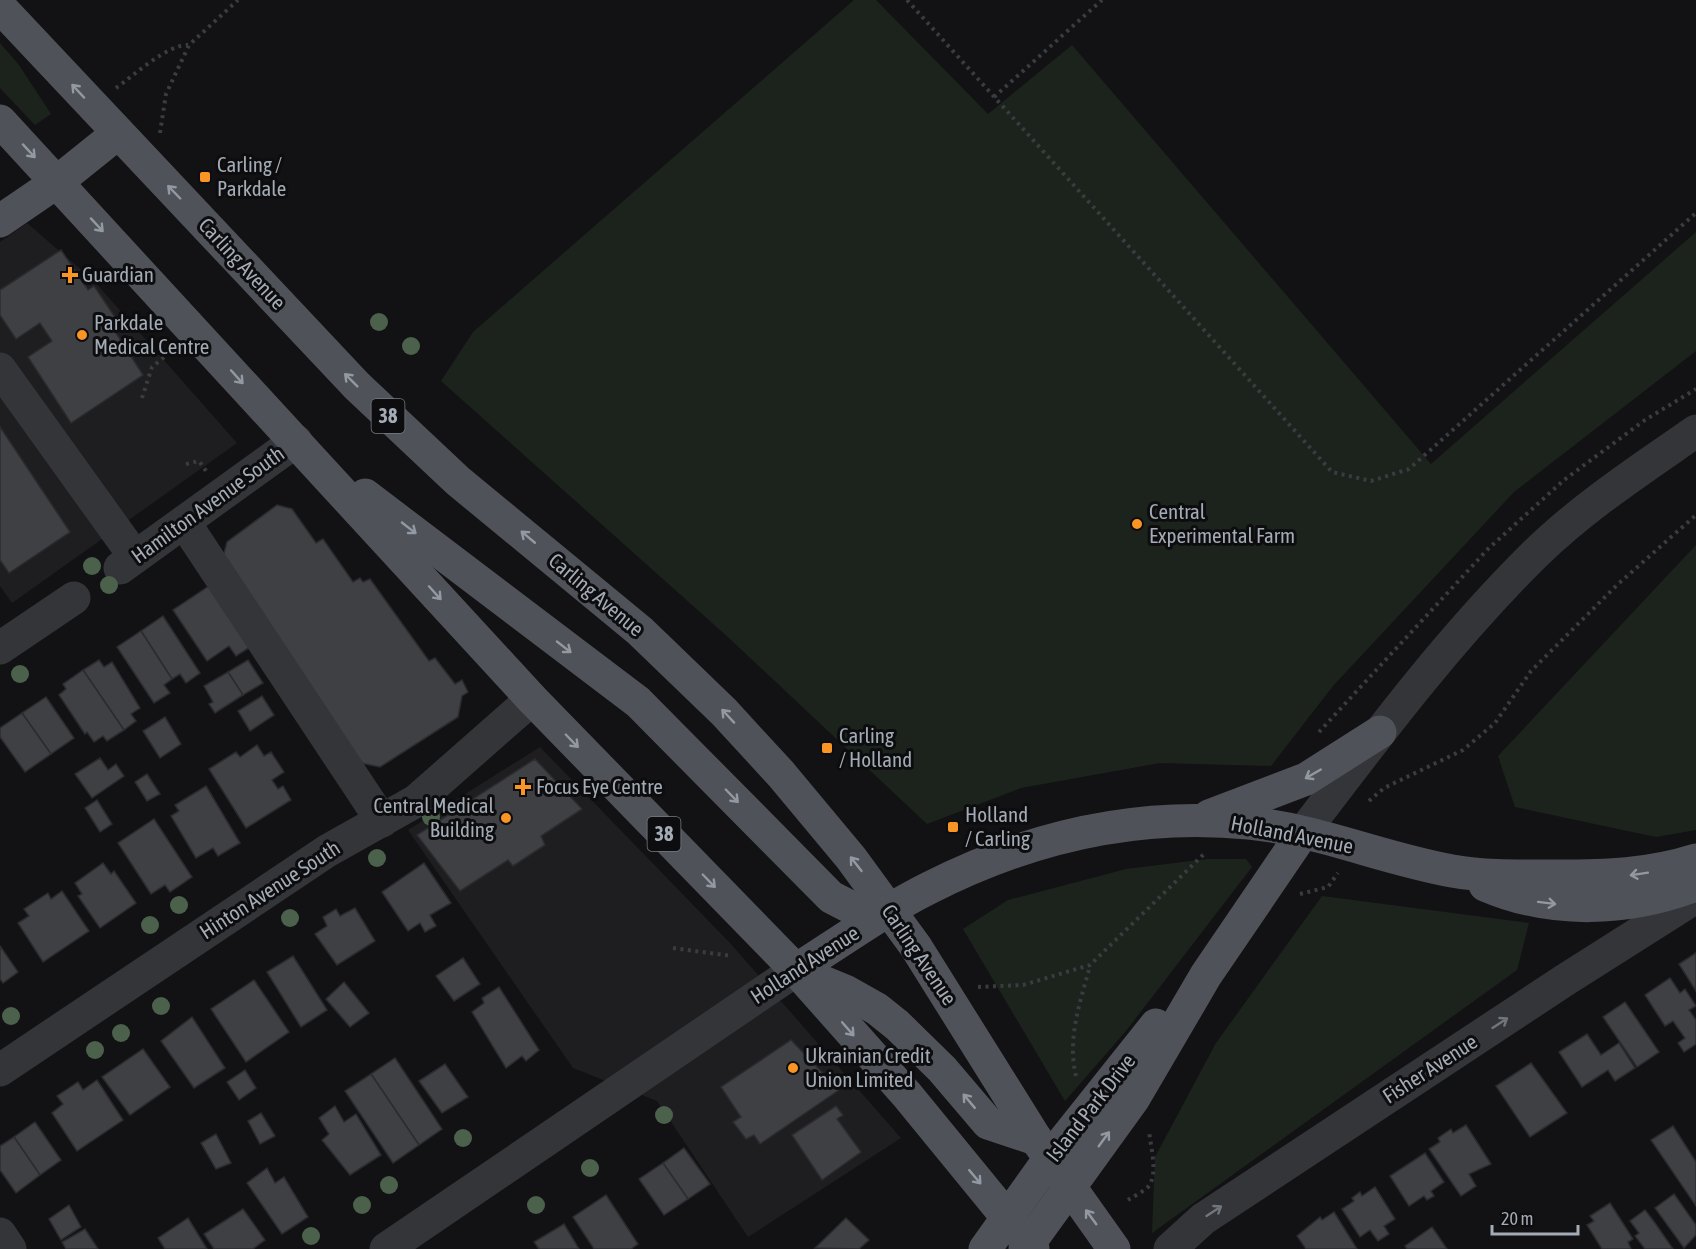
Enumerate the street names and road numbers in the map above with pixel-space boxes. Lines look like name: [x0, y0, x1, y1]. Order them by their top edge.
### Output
street label: Carling Avenue: [194, 213, 291, 314]
road number: 38: [372, 399, 404, 433]
street label: Hamilton Avenue South: [127, 441, 288, 567]
street label: Carling Avenue: [544, 548, 649, 641]
street label: Holland Avenue: [1229, 810, 1355, 858]
road number: 38: [648, 817, 680, 851]
street label: Hinton Avenue South: [195, 835, 344, 943]
street label: Carling Avenue: [877, 900, 962, 1009]
street label: Holland Avenue: [746, 920, 863, 1008]
street label: Fisher Avenue: [1378, 1029, 1481, 1108]
street label: Island Park Drive: [1041, 1049, 1140, 1166]

